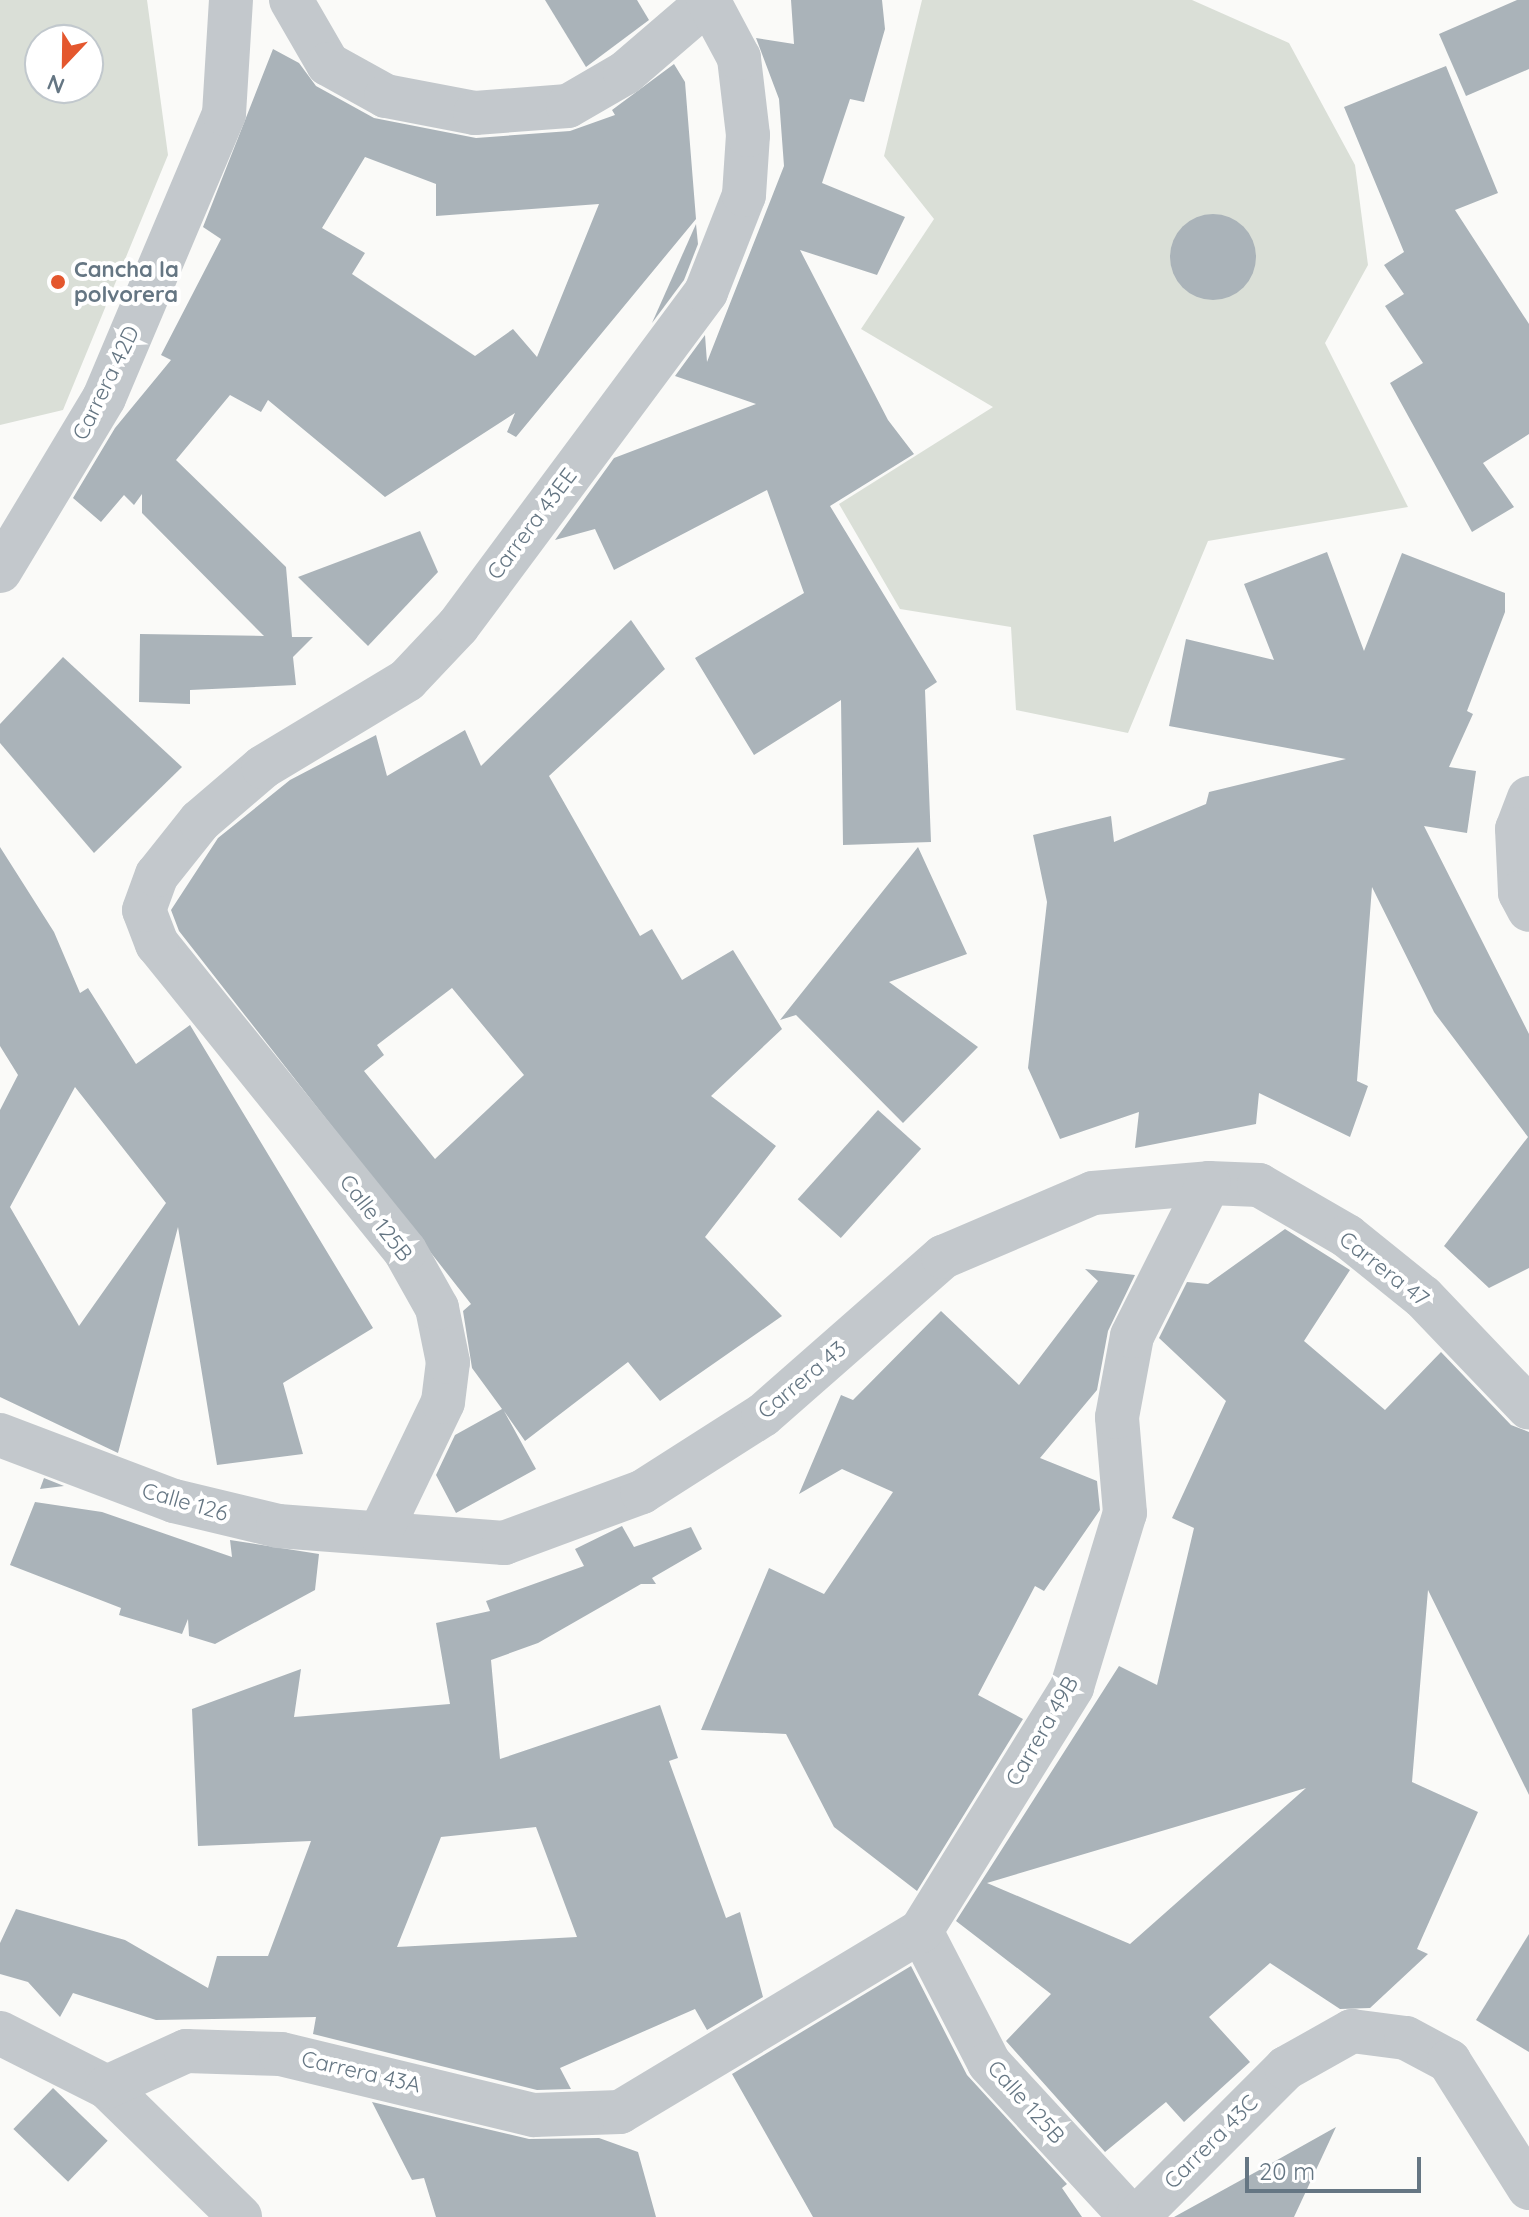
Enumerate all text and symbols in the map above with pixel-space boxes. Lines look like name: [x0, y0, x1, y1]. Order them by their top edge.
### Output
north arrow: [24, 24, 104, 104]
text: N: [43, 68, 69, 100]
place label: Cancha la polvorera: [74, 256, 179, 308]
marker: Cancha la polvorera: [49, 273, 67, 291]
street label: Carrera 42D: [67, 322, 145, 444]
street label: Carrera 43EE: [482, 463, 582, 585]
street label: Calle 125B: [334, 1169, 418, 1267]
street label: Carrera 47: [1334, 1226, 1434, 1312]
street label: Carrera 43: [752, 1335, 852, 1425]
street label: Calle 126: [139, 1477, 231, 1527]
street label: Carrera 49B: [1000, 1672, 1084, 1790]
street label: Carrera 43A: [299, 2045, 423, 2099]
street label: Calle 125B: [982, 2055, 1070, 2149]
street label: Carrera 43C: [1159, 2090, 1263, 2194]
scale bar: [1249, 2141, 1425, 2191]
text: 20 m: [1259, 2156, 1315, 2186]

